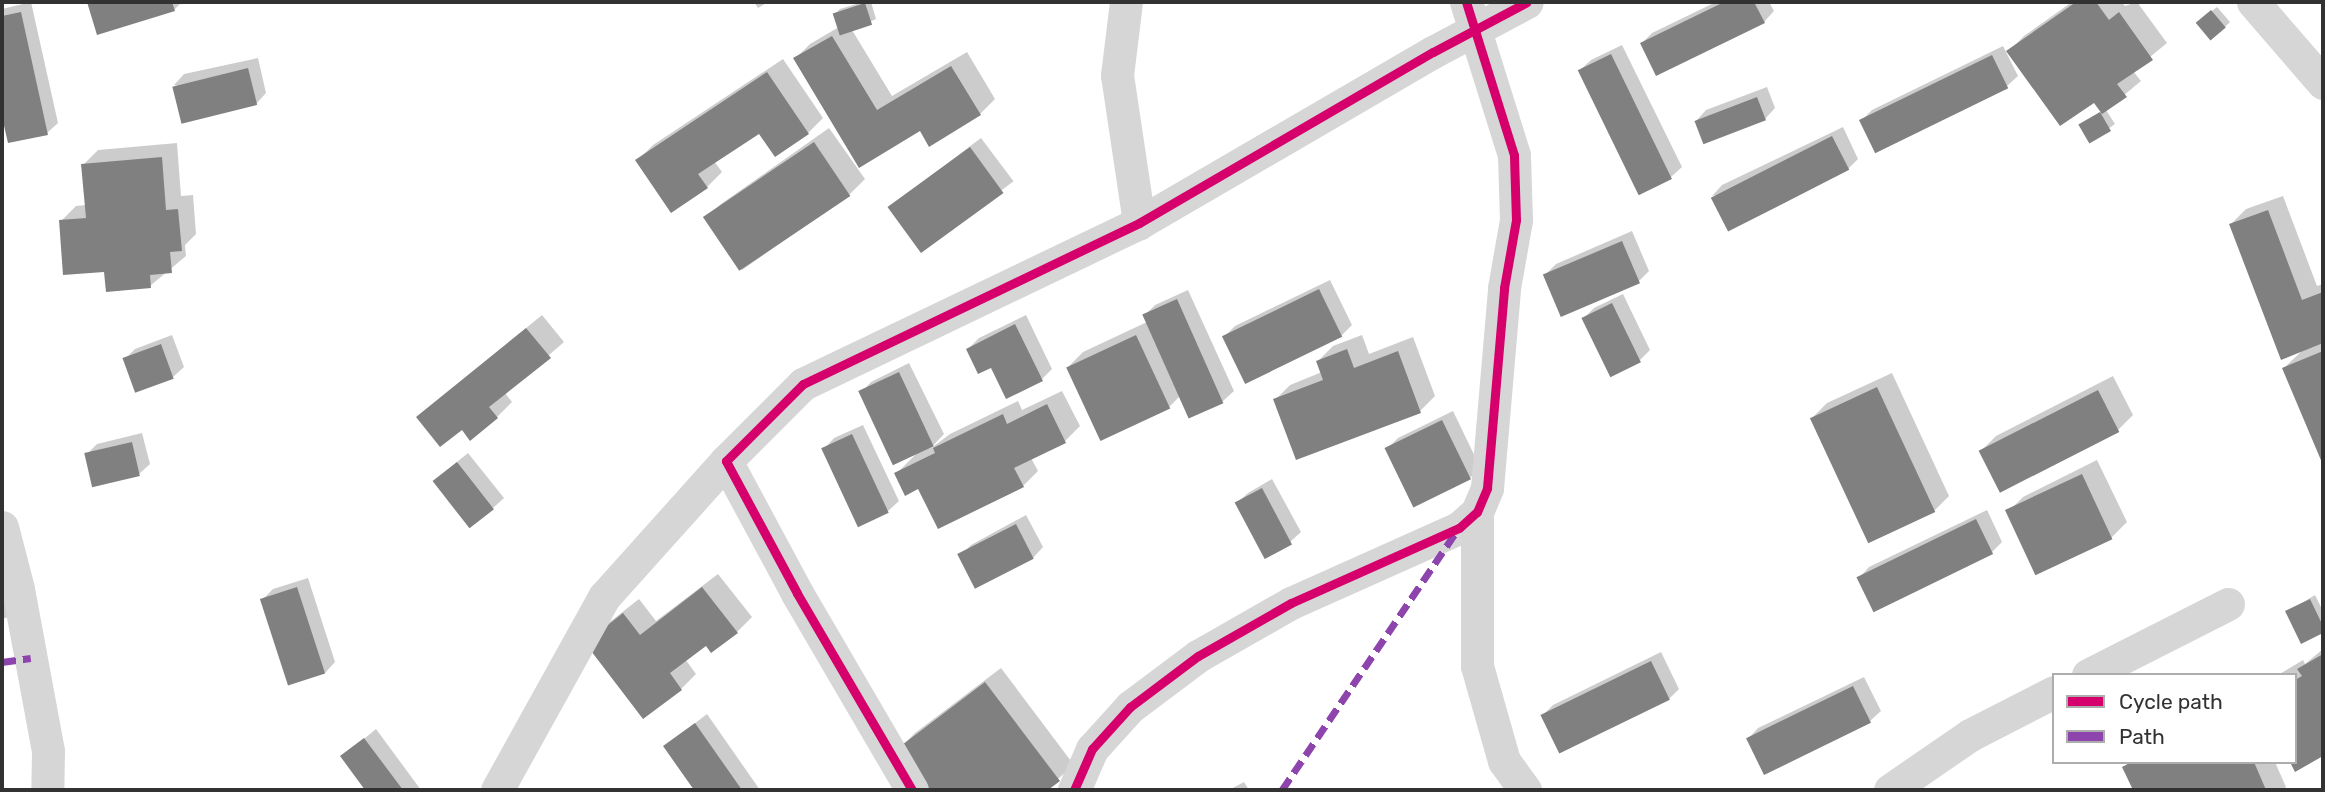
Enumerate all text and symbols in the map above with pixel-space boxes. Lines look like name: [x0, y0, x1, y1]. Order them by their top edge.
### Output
legend: [2052, 673, 2297, 764]
text: Cycle path: [2119, 689, 2223, 714]
text: Path: [2119, 724, 2165, 749]

